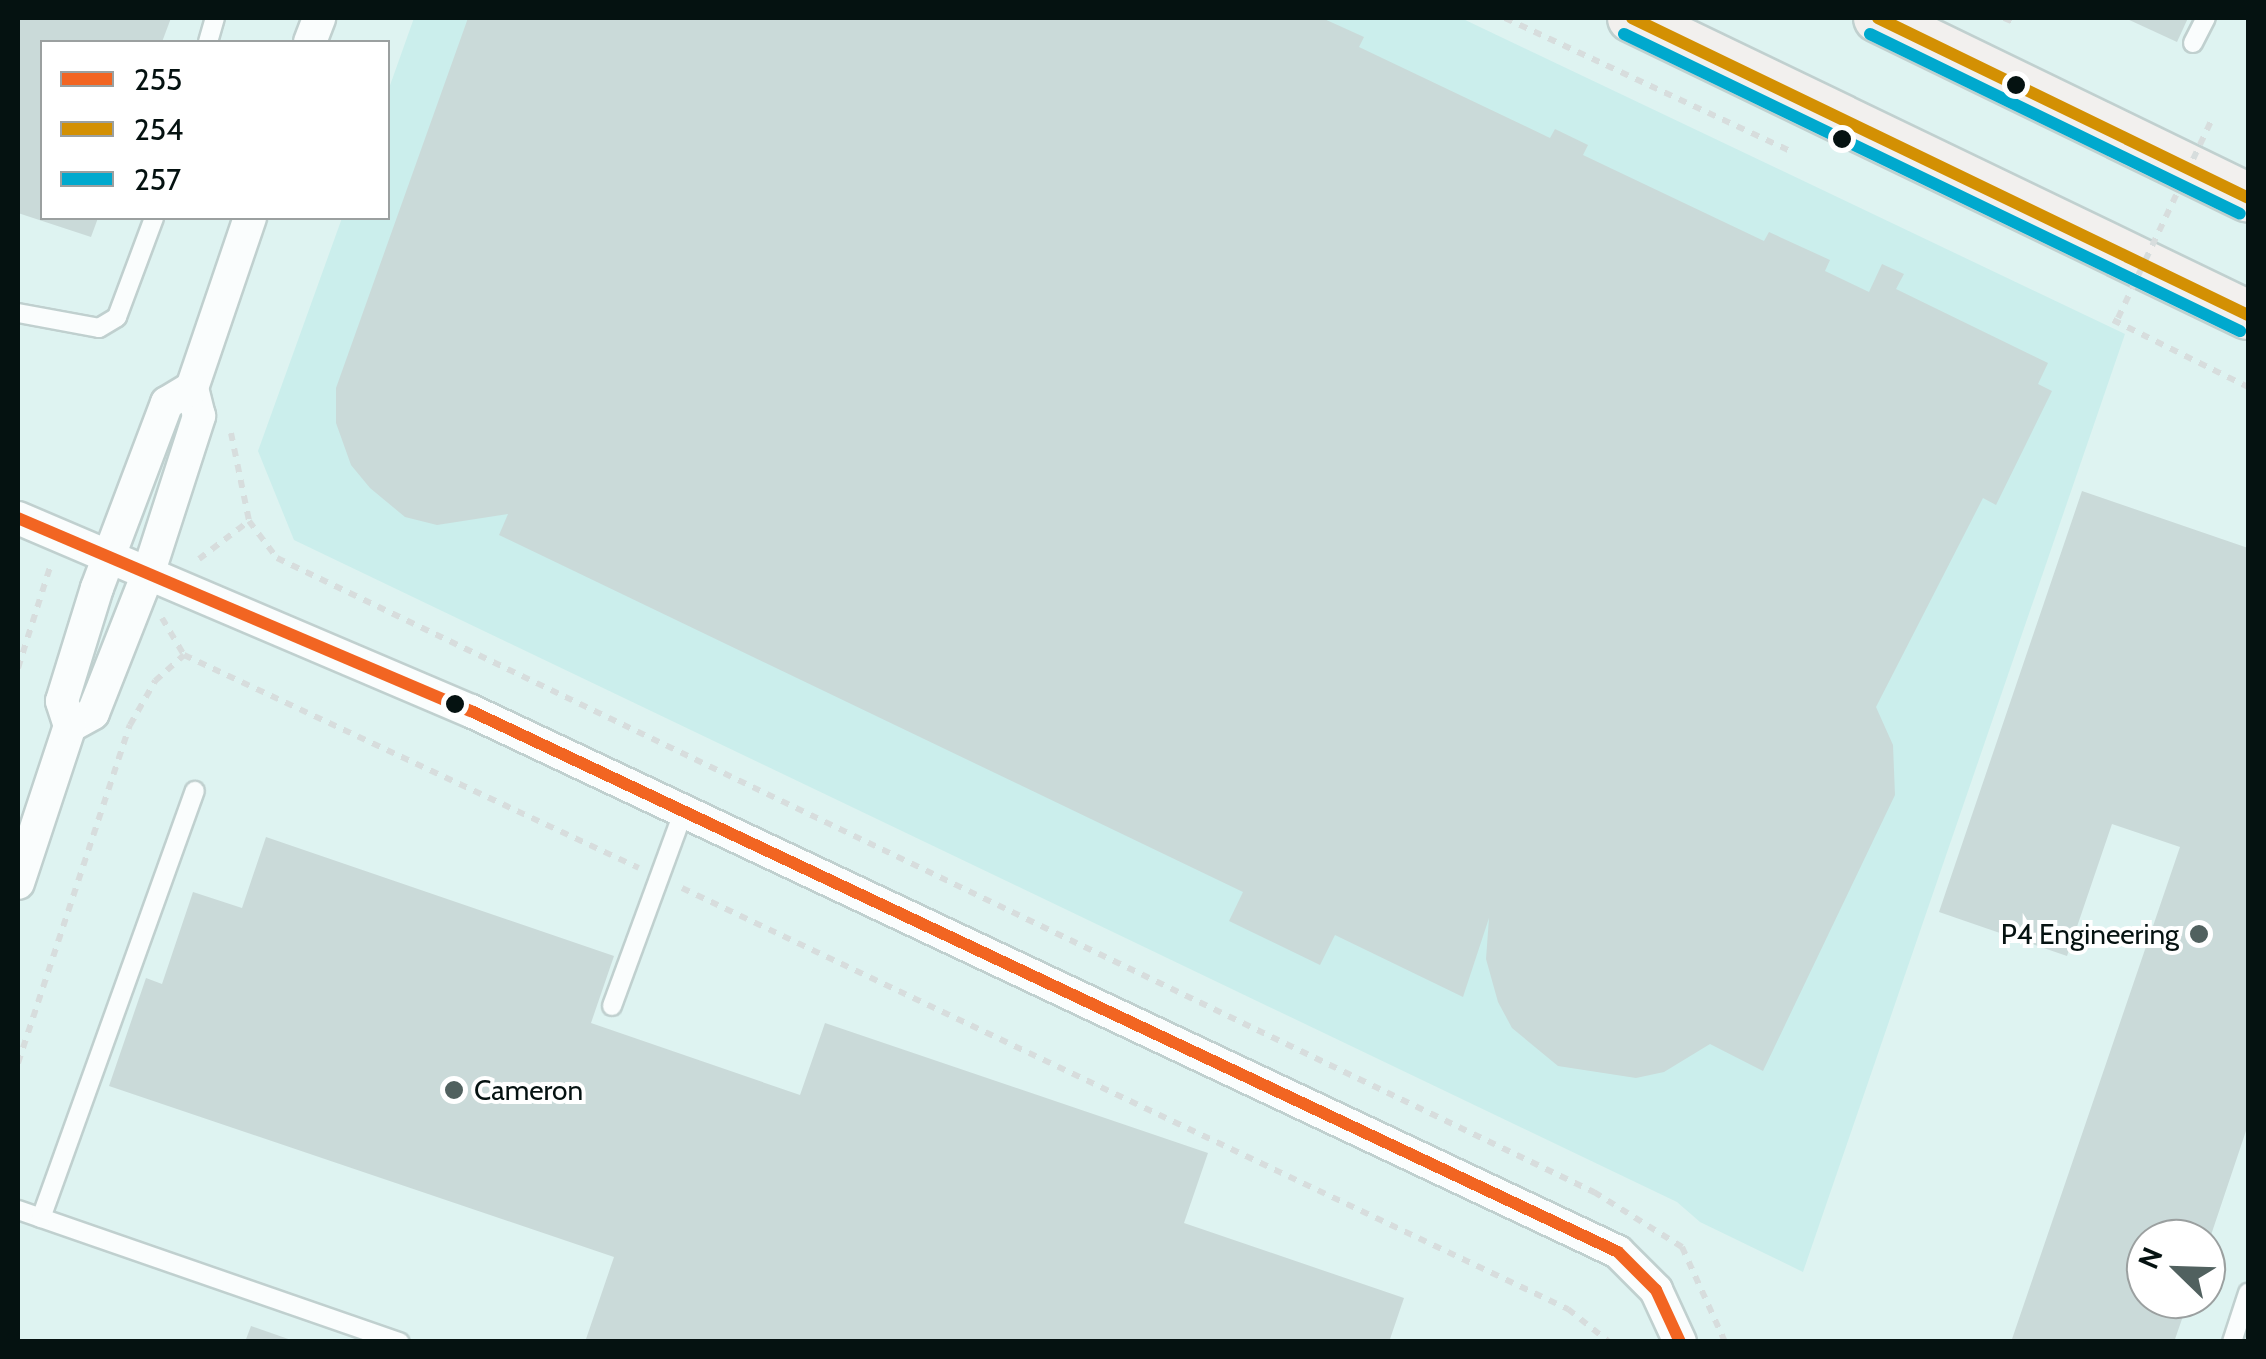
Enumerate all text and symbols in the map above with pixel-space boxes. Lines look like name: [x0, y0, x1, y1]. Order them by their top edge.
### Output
legend: [40, 40, 390, 220]
text: 255: [134, 61, 182, 98]
unlabelled marker: [2006, 75, 2026, 95]
text: 254: [134, 111, 183, 148]
unlabelled marker: [1832, 129, 1852, 149]
text: 257: [134, 161, 181, 198]
unlabelled marker: [445, 694, 465, 714]
place label: P4 Engineering: [2001, 917, 2179, 951]
marker: P4 Engineering: [2188, 923, 2210, 945]
place label: Cameron: [474, 1073, 583, 1107]
marker: Cameron: [443, 1079, 465, 1101]
north arrow: [2126, 1219, 2226, 1319]
text: N: [2131, 1242, 2170, 1274]

